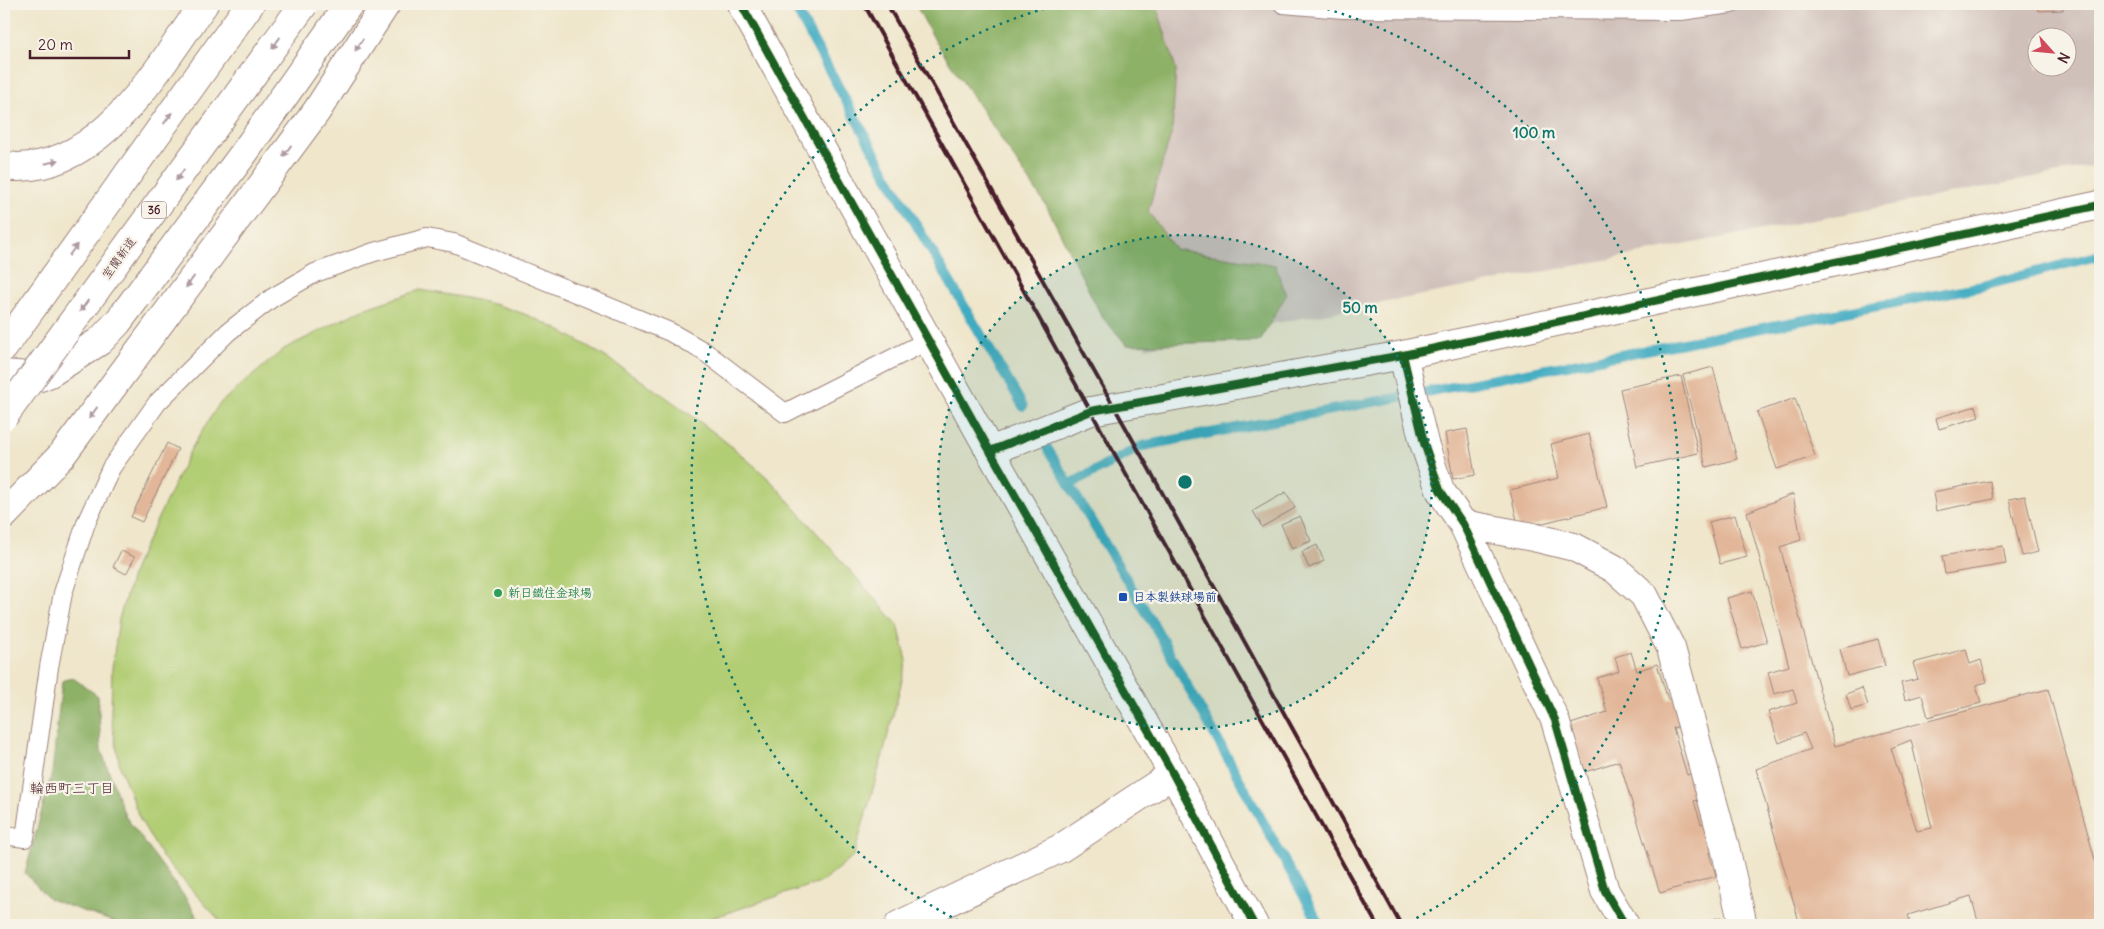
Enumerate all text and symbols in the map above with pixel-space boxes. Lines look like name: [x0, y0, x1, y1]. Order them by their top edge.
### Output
scale bar: [30, 28, 129, 60]
north arrow: [2026, 28, 2076, 78]
text: 20 m: [38, 35, 73, 54]
one-way arrow: [271, 37, 281, 50]
one-way arrow: [354, 38, 364, 51]
text: N: [2053, 50, 2074, 66]
one-way arrow: [163, 111, 173, 125]
text: 100 m: [1513, 123, 1555, 142]
one-way arrow: [281, 144, 292, 157]
one-way arrow: [44, 158, 59, 166]
one-way arrow: [175, 168, 185, 182]
road number: 36: [142, 202, 166, 218]
street label: 室蘭新道: [98, 234, 139, 282]
one-way arrow: [68, 243, 78, 257]
one-way arrow: [185, 275, 195, 289]
text: 50 m: [1342, 298, 1378, 317]
one-way arrow: [79, 299, 89, 313]
one-way arrow: [88, 406, 98, 420]
centre of rings: [1176, 473, 1194, 491]
place label: 新日鐵住金球場: [508, 585, 592, 600]
marker: 新日鐵住金球場: [492, 587, 504, 599]
place label: 日本製鉄球場前: [1133, 589, 1217, 604]
marker: 日本製鉄球場前: [1117, 591, 1129, 603]
district label: 輪西町三丁目: [30, 779, 114, 797]

